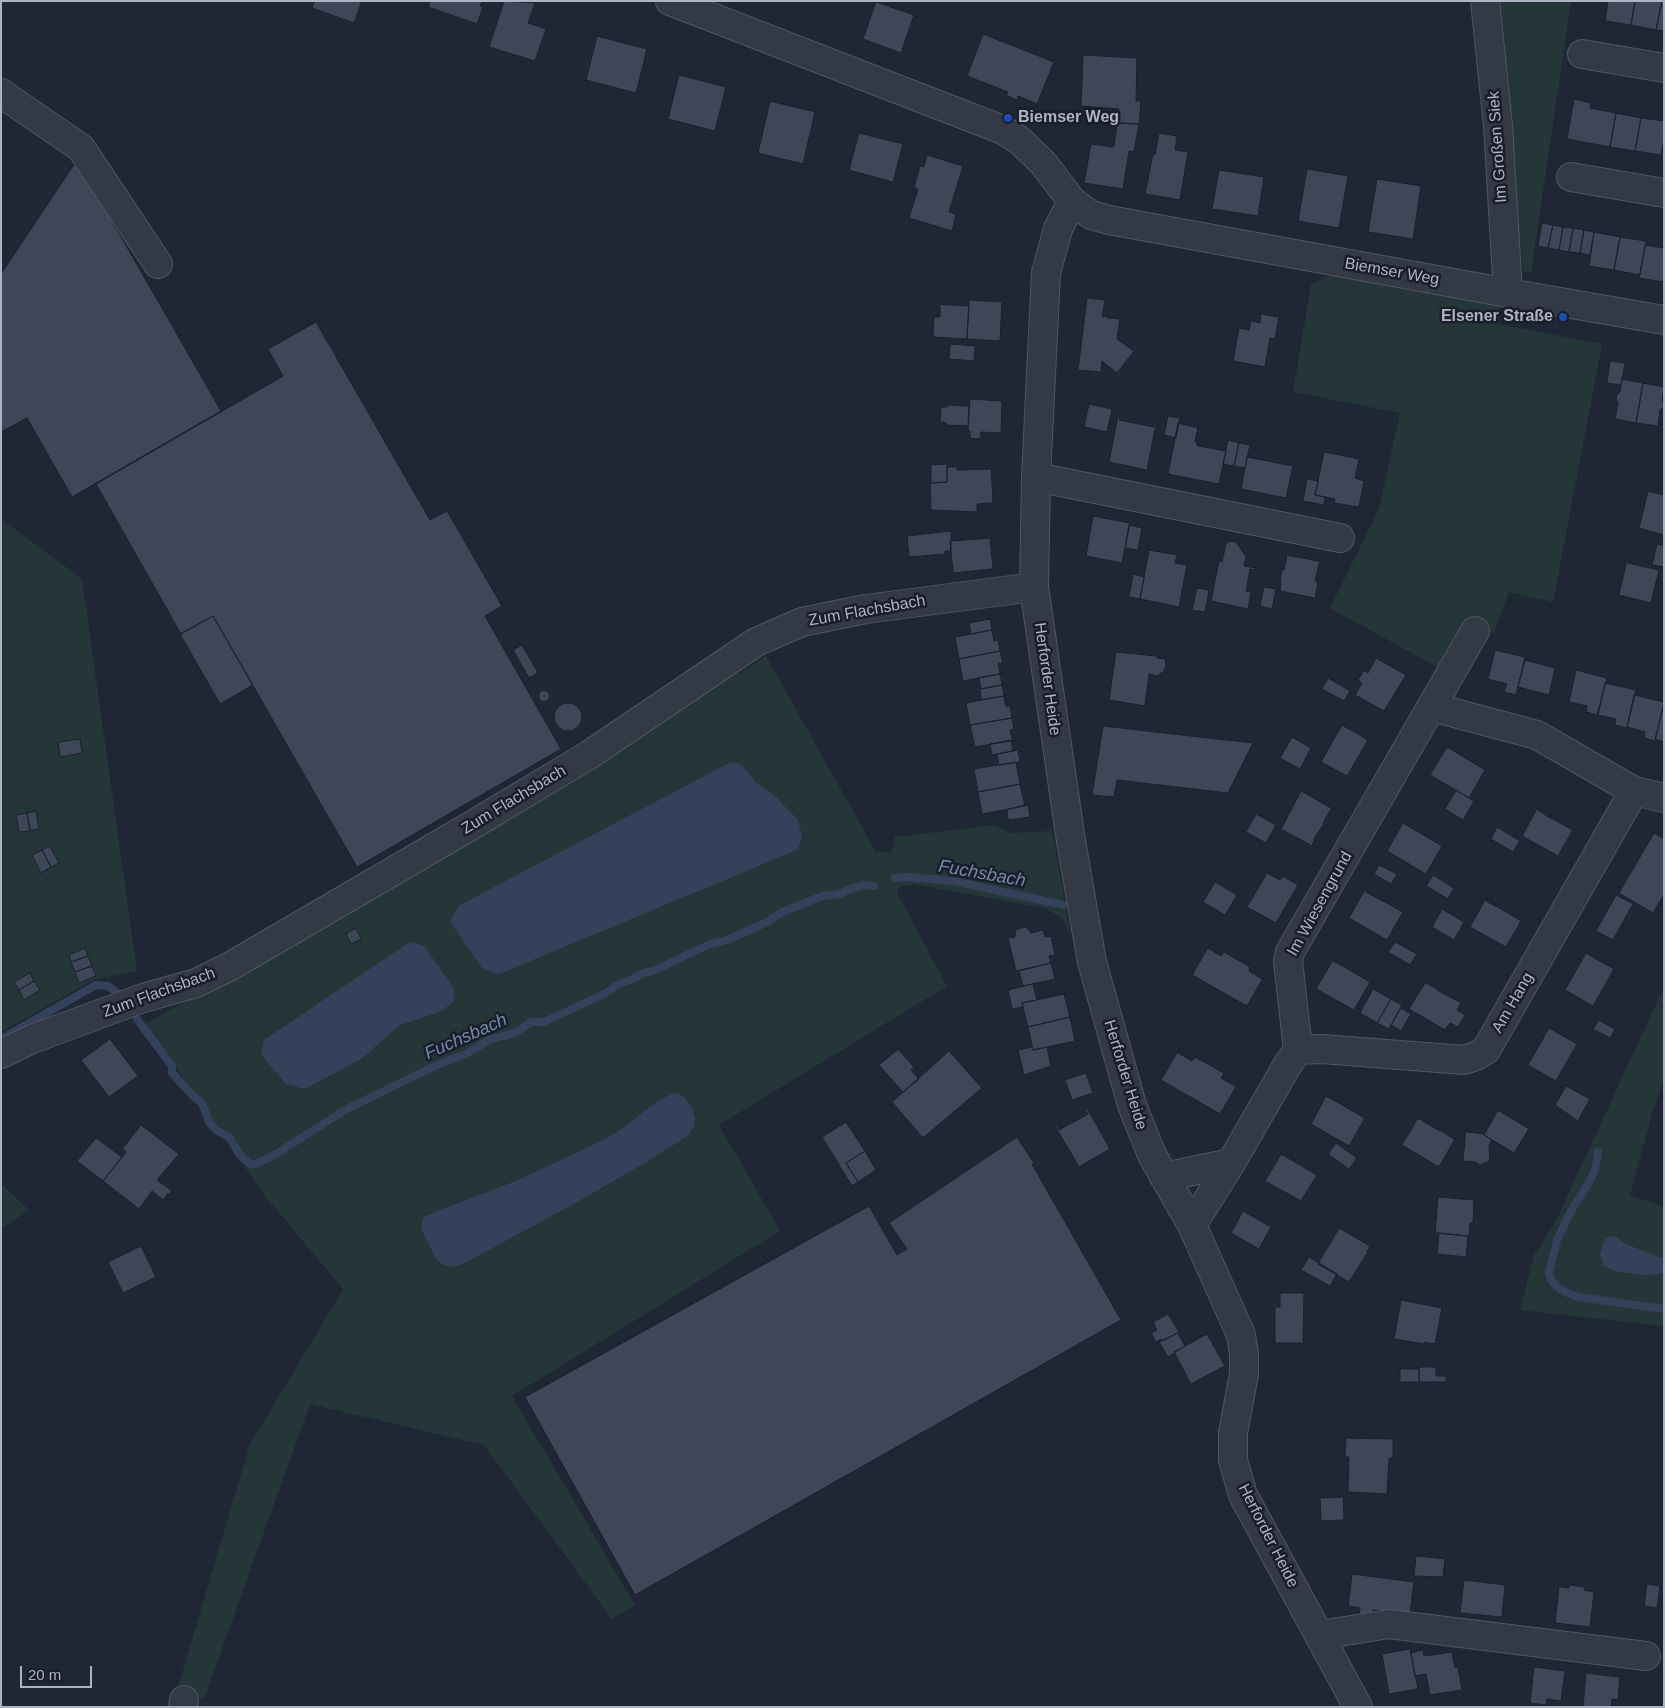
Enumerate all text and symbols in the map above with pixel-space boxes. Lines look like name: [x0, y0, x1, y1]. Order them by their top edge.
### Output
street label: Im Großen Siek: [1485, 90, 1511, 204]
place label: Biemser Weg: [1018, 108, 1119, 128]
marker: Biemser Weg: [1002, 112, 1014, 124]
street label: Biemser Weg: [1343, 254, 1441, 290]
place label: Elsener Straße: [1441, 307, 1553, 327]
marker: Elsener Straße: [1557, 311, 1569, 323]
street label: Zum Flachsbach: [807, 591, 927, 631]
street label: Herforder Heide: [1030, 621, 1064, 737]
street label: Zum Flachsbach: [458, 761, 570, 839]
street label: Im Wiesengrund: [1283, 848, 1357, 960]
water label: Fuchsbach: [937, 856, 1027, 892]
street label: Zum Flachsbach: [100, 964, 218, 1022]
street label: Am Hang: [1488, 969, 1538, 1037]
water label: Fuchsbach: [421, 1009, 511, 1065]
street label: Herforder Heide: [1099, 1018, 1151, 1132]
street label: Herforder Heide: [1234, 1481, 1302, 1591]
scale bar: [22, 1656, 95, 1688]
text: 20 m: [28, 1666, 61, 1683]

